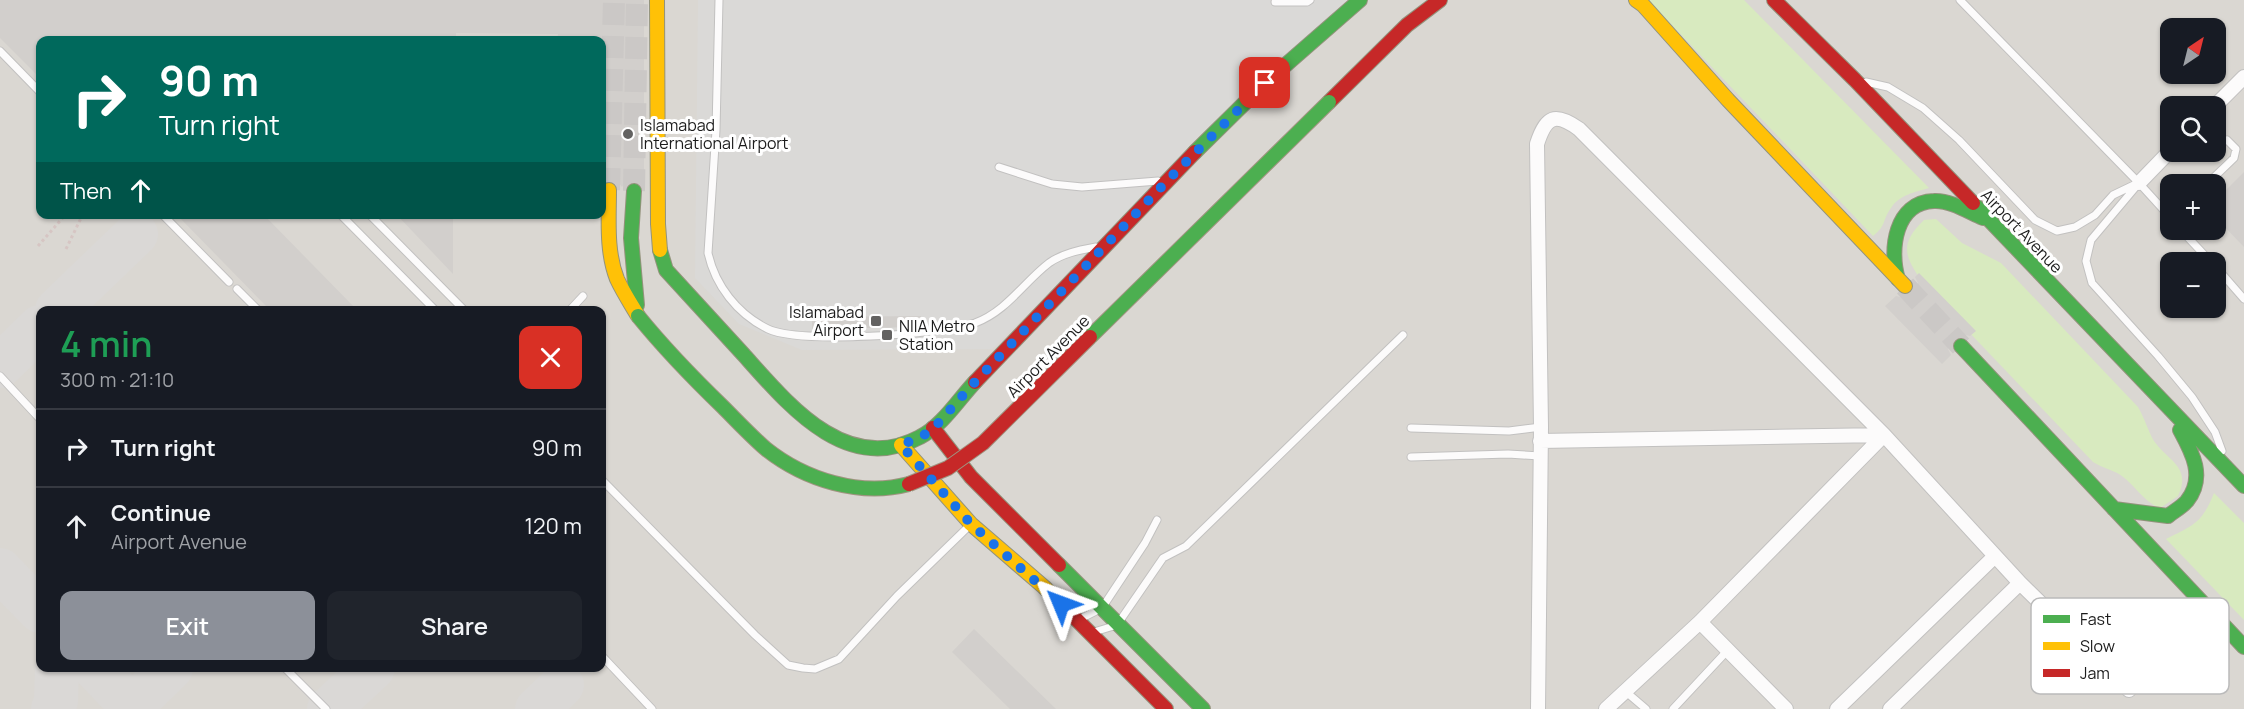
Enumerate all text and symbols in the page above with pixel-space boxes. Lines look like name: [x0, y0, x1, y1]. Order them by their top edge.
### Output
north arrow: [2160, 18, 2226, 84]
map controls: [2160, 18, 2226, 318]
text: 90 m: [159, 51, 259, 109]
pin: [1239, 57, 1290, 108]
icon: right: [60, 60, 138, 138]
icon: arrive: [1248, 66, 1281, 99]
button: search: [2160, 96, 2226, 162]
text: Turn right: [159, 106, 280, 143]
place label: Islamabad International Airport: [640, 114, 789, 154]
marker: Islamabad International Airport: [621, 127, 635, 141]
icon: ahead: [124, 174, 157, 207]
button: +: [2160, 174, 2226, 240]
text: Then: [60, 176, 112, 206]
street label: Airport Avenue: [1976, 184, 2068, 278]
button: −: [2160, 252, 2226, 318]
place label: Islamabad Airport: [789, 301, 864, 341]
street label: Airport Avenue: [1002, 310, 1094, 402]
marker: Islamabad Airport: [869, 314, 883, 328]
place label: NIIA Metro Station: [899, 315, 975, 355]
text: 4 min: [60, 319, 152, 368]
button: close: [519, 326, 582, 389]
marker: NIIA Metro Station: [880, 328, 894, 342]
text: 300 m · 21:10: [60, 366, 174, 393]
icon: right: [60, 432, 93, 465]
text: Turn right: [111, 433, 216, 463]
text: 90 m: [532, 433, 582, 463]
text: Continue: [111, 498, 211, 528]
icon: ahead: [60, 510, 93, 543]
text: 120 m: [524, 511, 582, 541]
text: Airport Avenue: [111, 528, 247, 555]
position arrow: [1029, 572, 1093, 636]
button: Exit: [60, 591, 315, 660]
button: Share: [327, 591, 582, 660]
legend: [2031, 598, 2229, 694]
text: Fast: [2080, 608, 2111, 630]
text: Slow: [2080, 635, 2115, 657]
text: Jam: [2080, 662, 2110, 684]

